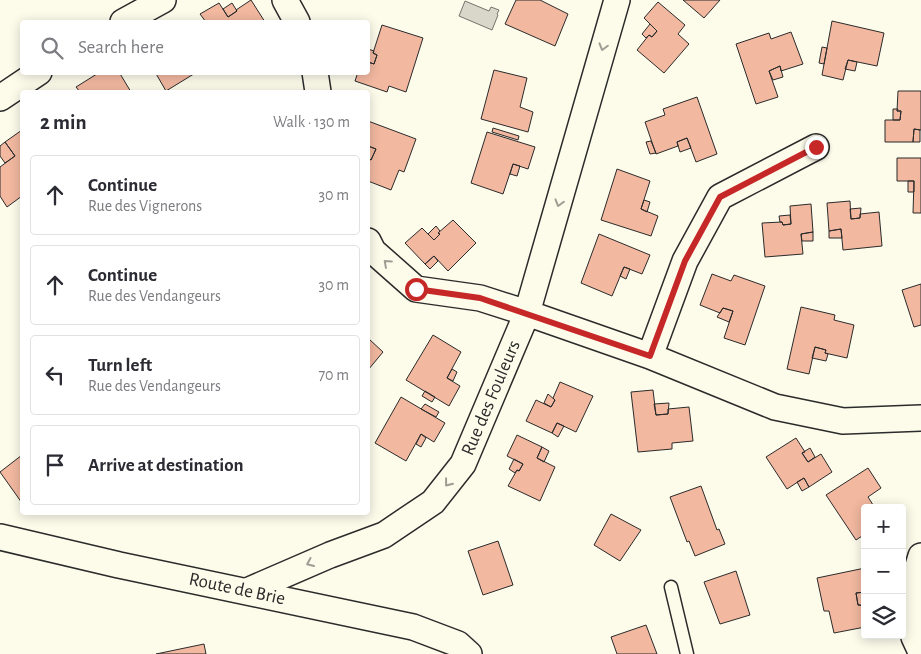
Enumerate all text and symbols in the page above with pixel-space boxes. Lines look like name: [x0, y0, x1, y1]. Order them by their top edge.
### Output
search box: [20, 20, 370, 75]
icon: search: [38, 34, 66, 62]
text: Search here: [78, 38, 164, 57]
one-way arrow: [599, 42, 609, 50]
text: 2 min: [40, 112, 87, 133]
text: Walk · 130 m: [273, 114, 350, 130]
route end: [805, 136, 828, 159]
text: Continue: [88, 176, 157, 195]
icon: ahead: [41, 181, 69, 209]
text: 30 m: [319, 187, 349, 203]
text: Rue des Vignerons: [88, 198, 202, 214]
one-way arrow: [554, 199, 564, 207]
one-way arrow: [383, 260, 392, 269]
text: Continue: [88, 266, 157, 285]
icon: ahead: [41, 271, 69, 299]
text: 30 m: [319, 277, 349, 293]
route start: [405, 278, 428, 301]
text: Rue des Vendangeurs: [88, 288, 221, 304]
street label: Rue des Fouleurs: [458, 338, 524, 458]
text: Turn left: [88, 356, 152, 375]
icon: left: [41, 361, 69, 389]
text: 70 m: [318, 367, 349, 383]
text: Rue des Vendangeurs: [88, 378, 221, 394]
icon: arrive: [41, 451, 69, 479]
text: Arrive at destination: [88, 456, 244, 475]
one-way arrow: [445, 477, 454, 487]
map controls: [861, 504, 906, 639]
button: +: [861, 504, 906, 549]
button: −: [861, 549, 906, 594]
one-way arrow: [306, 557, 315, 568]
street label: Route de Brie: [187, 570, 287, 608]
button: layers: [861, 594, 906, 639]

